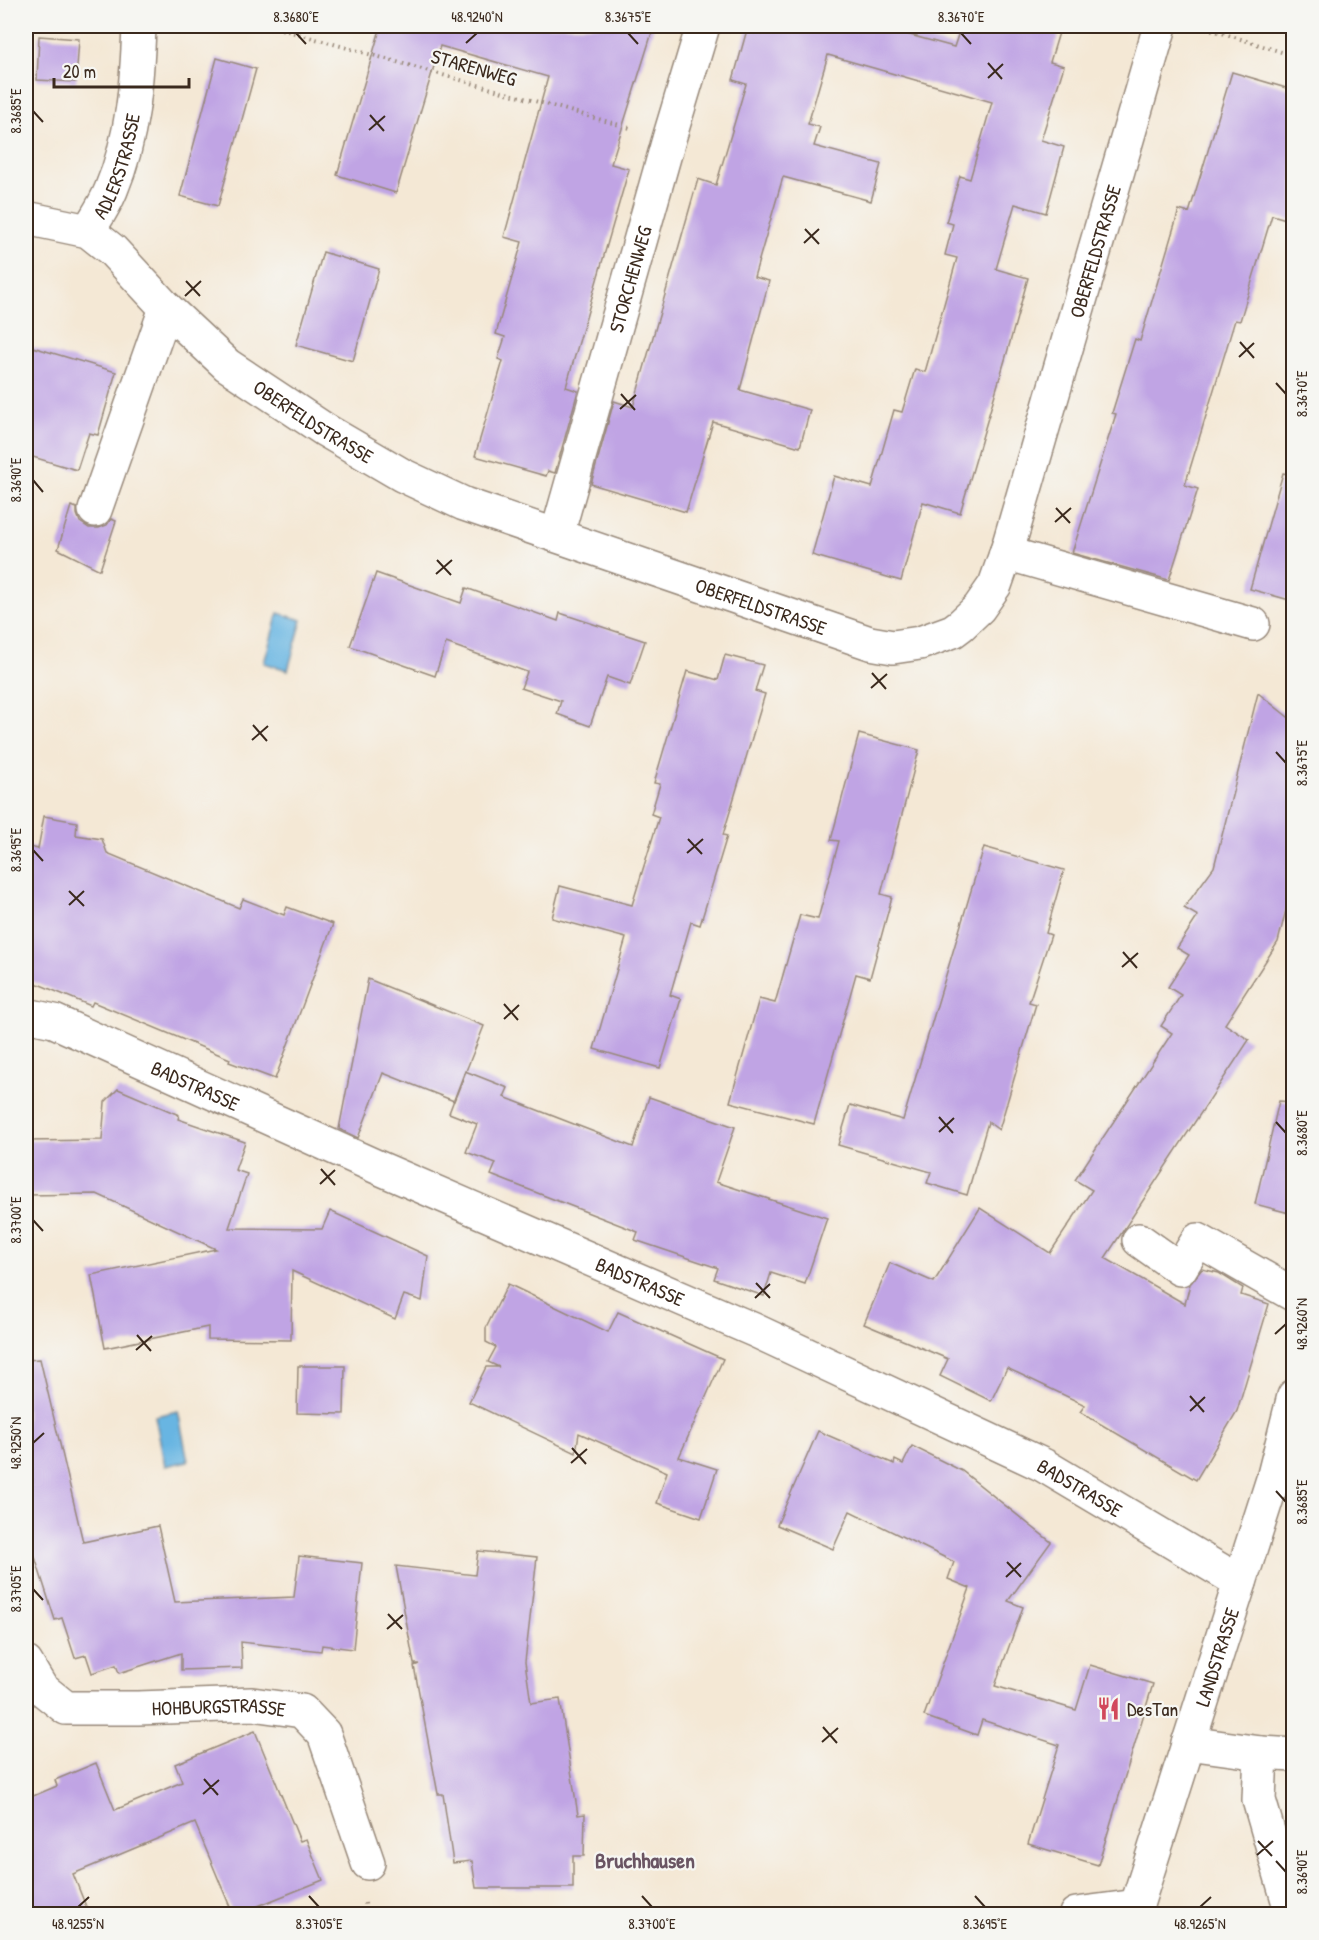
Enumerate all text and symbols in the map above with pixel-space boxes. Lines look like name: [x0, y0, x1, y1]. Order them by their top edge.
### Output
text: 8.3680°E: [273, 6, 319, 27]
text: 48.9240°N: [451, 6, 503, 27]
text: 8.3675°E: [605, 6, 652, 27]
text: 8.3670°E: [938, 6, 985, 27]
street label: STARENWEG: [428, 42, 520, 92]
scale bar: [54, 51, 189, 89]
text: 20 m: [63, 59, 96, 84]
text: 8.3685°E: [5, 88, 26, 134]
street label: ADLERSTRASSE: [86, 111, 145, 223]
street label: OBERFELDSTRASSE: [1062, 181, 1127, 321]
street label: STORCHENWEG: [602, 222, 657, 335]
text: 8.3670°E: [1291, 370, 1312, 417]
street label: OBERFELDSTRASSE: [248, 373, 379, 469]
text: 8.3690°E: [5, 457, 26, 502]
street label: OBERFELDSTRASSE: [692, 571, 831, 641]
text: 8.3675°E: [1291, 739, 1312, 786]
text: 8.3695°E: [5, 827, 26, 872]
street label: BADSTRASSE: [147, 1053, 244, 1117]
text: 8.3680°E: [1291, 1110, 1312, 1156]
text: 8.3700°E: [5, 1196, 26, 1244]
street label: BADSTRASSE: [592, 1250, 689, 1312]
text: 48.9260°N: [1291, 1298, 1312, 1350]
text: 48.9250°N: [5, 1417, 26, 1469]
street label: BADSTRASSE: [1033, 1451, 1128, 1523]
text: 8.3685°E: [1291, 1479, 1312, 1525]
text: 8.3705°E: [5, 1565, 26, 1613]
street label: LANDSTRASSE: [1188, 1604, 1245, 1710]
street label: HOHBURGSTRASSE: [151, 1690, 288, 1722]
restaurant icon: DesTan: [1096, 1695, 1122, 1721]
place label: DesTan: [1127, 1695, 1178, 1722]
district label: Bruchhausen: [595, 1845, 695, 1875]
text: 8.3690°E: [1291, 1849, 1312, 1894]
text: 48.9255°N: [52, 1913, 104, 1934]
text: 8.3705°E: [295, 1913, 343, 1934]
text: 8.3700°E: [628, 1913, 676, 1934]
text: 8.3695°E: [963, 1913, 1008, 1934]
text: 48.9265°N: [1174, 1913, 1226, 1934]

